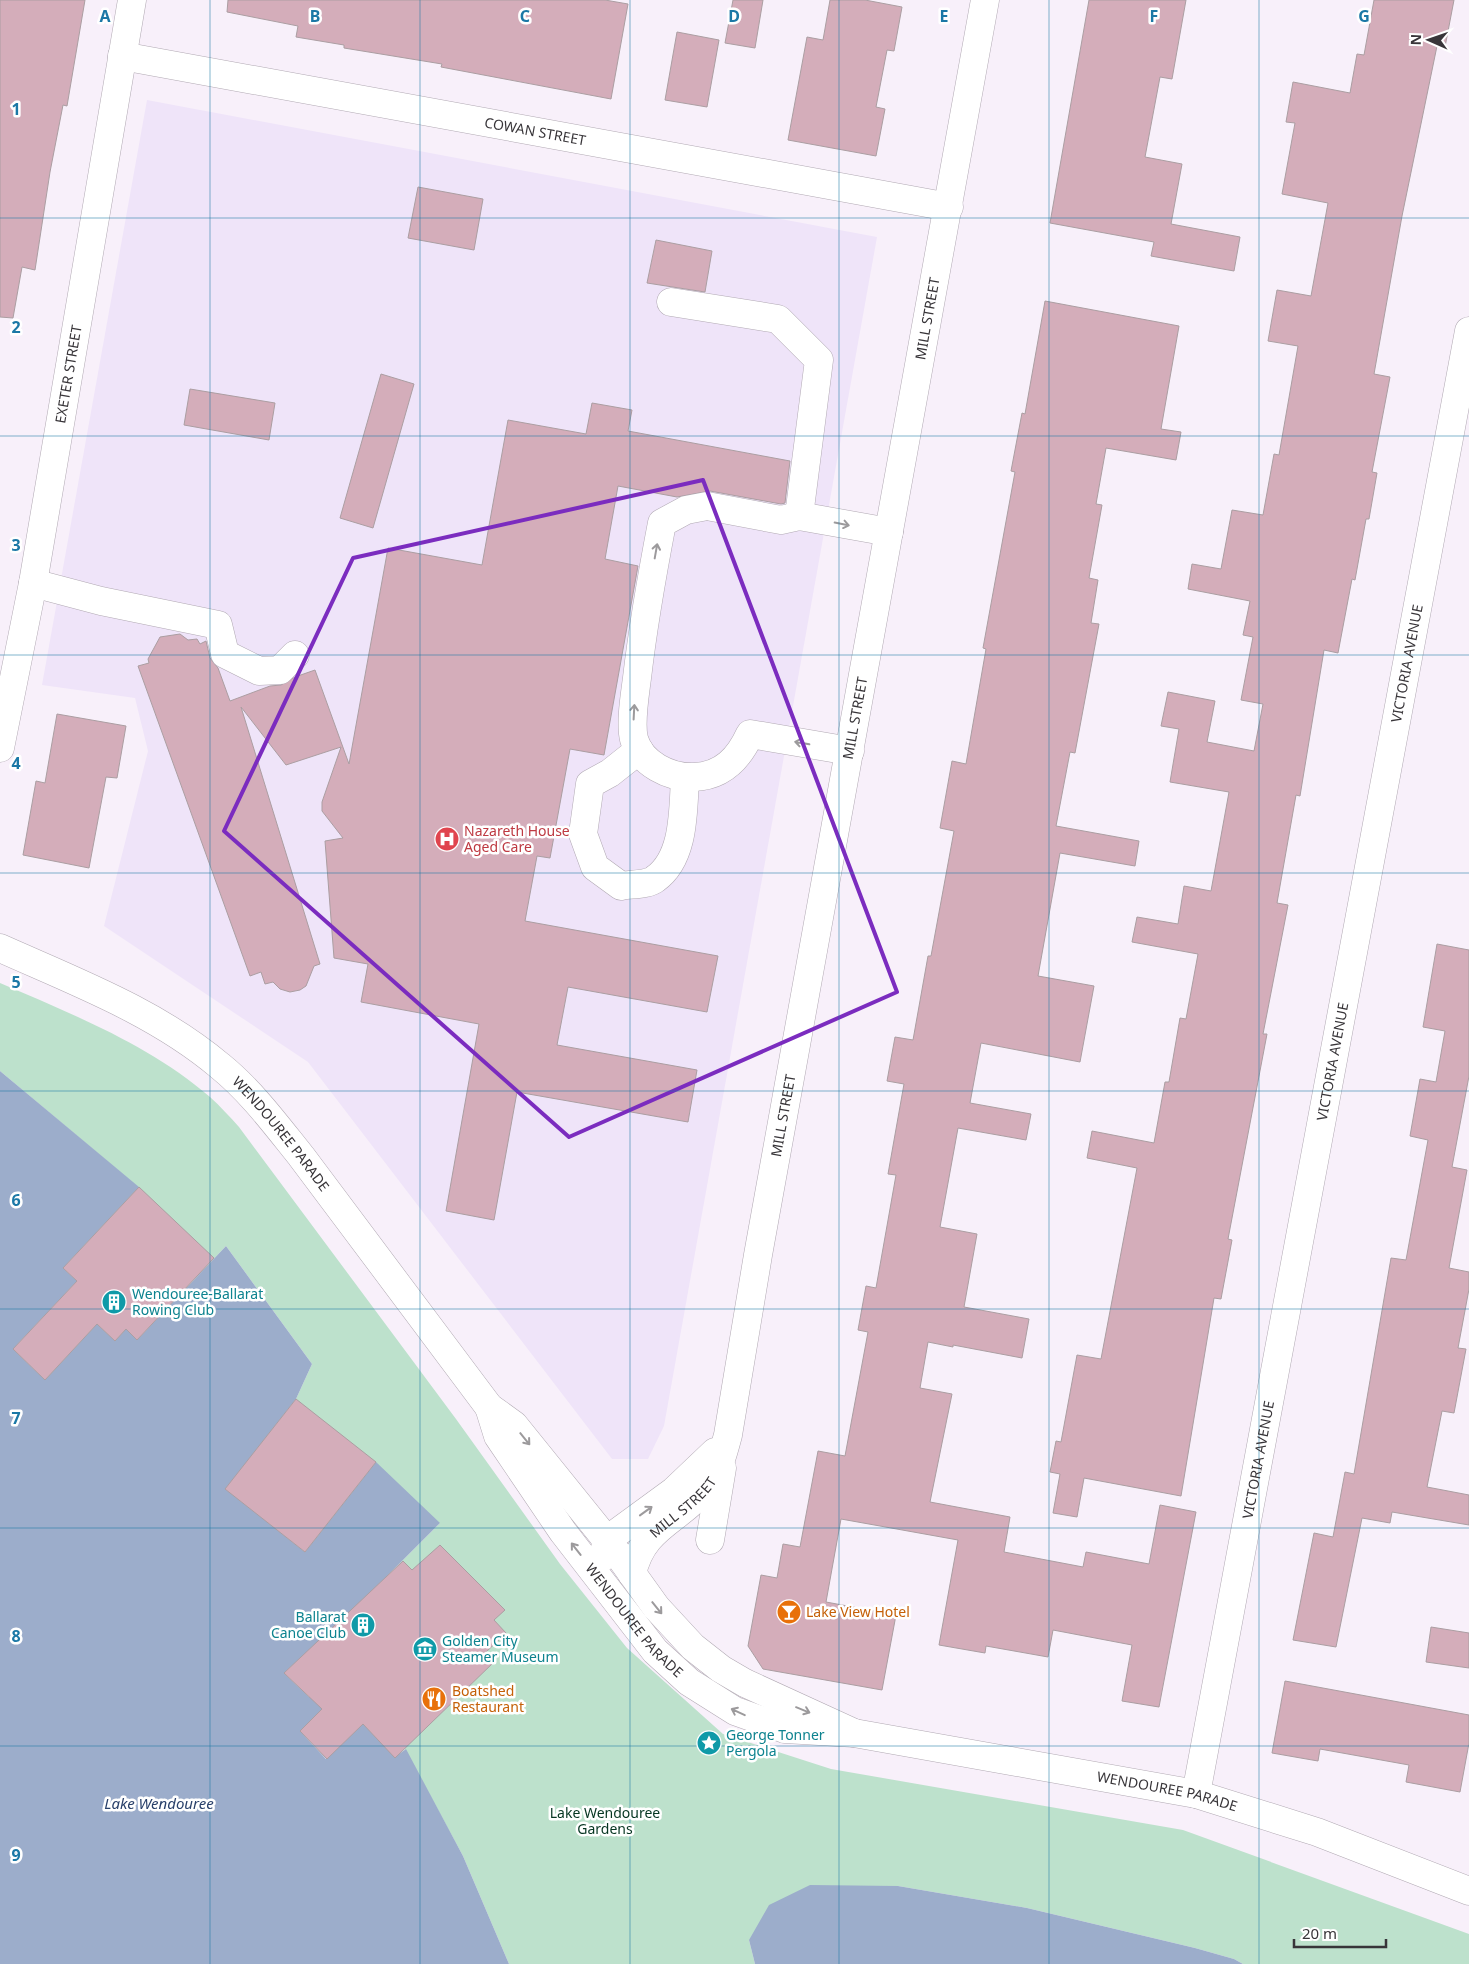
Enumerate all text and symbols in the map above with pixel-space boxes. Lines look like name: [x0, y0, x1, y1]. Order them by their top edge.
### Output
text: A: [99, 5, 111, 27]
text: B: [310, 5, 320, 27]
text: C: [520, 5, 530, 27]
text: D: [728, 5, 740, 27]
text: E: [940, 5, 949, 27]
text: F: [1150, 5, 1158, 27]
text: G: [1358, 5, 1370, 27]
north arrow: [1404, 15, 1454, 65]
text: N: [1406, 34, 1425, 46]
text: 1: [11, 98, 21, 120]
street label: COWAN STREET: [483, 112, 588, 150]
street label: MILL STREET: [910, 275, 944, 361]
text: 2: [11, 316, 21, 338]
street label: EXETER STREET: [50, 323, 86, 425]
one-way arrow: [834, 519, 850, 529]
text: 3: [11, 534, 21, 556]
one-way arrow: [652, 543, 662, 559]
street label: VICTORIA AVENUE: [1386, 603, 1427, 724]
street label: MILL STREET: [838, 675, 871, 761]
one-way arrow: [630, 704, 639, 720]
one-way arrow: [794, 737, 810, 747]
text: 4: [11, 752, 21, 774]
place label: Nazareth House Aged Care: [464, 821, 570, 856]
hospital icon: Nazareth House Aged Care: [434, 826, 460, 852]
text: 5: [11, 971, 21, 993]
street label: VICTORIA AVENUE: [1312, 1001, 1352, 1122]
street label: WENDOUREE PARADE: [229, 1072, 334, 1195]
street label: MILL STREET: [766, 1073, 800, 1158]
text: 6: [11, 1189, 21, 1211]
place label: Wendouree-Ballarat Rowing Club: [132, 1284, 263, 1319]
building icon: Wendouree-Ballarat Rowing Club: [101, 1289, 127, 1315]
street label: VICTORIA AVENUE: [1238, 1399, 1278, 1520]
text: 7: [11, 1407, 21, 1429]
one-way arrow: [519, 1432, 530, 1445]
street label: MILL STREET: [645, 1473, 720, 1542]
one-way arrow: [639, 1506, 652, 1517]
one-way arrow: [571, 1543, 582, 1556]
street label: WENDOUREE PARADE: [582, 1559, 688, 1681]
bar icon: Lake View Hotel: [776, 1599, 802, 1625]
one-way arrow: [652, 1601, 663, 1614]
place label: Lake View Hotel: [806, 1602, 910, 1621]
place label: Ballarat Canoe Club: [271, 1607, 346, 1642]
building icon: Ballarat Canoe Club: [350, 1612, 376, 1638]
text: 8: [11, 1625, 21, 1647]
place label: Golden City Steamer Museum: [442, 1631, 559, 1666]
museum icon: Golden City Steamer Museum: [412, 1636, 438, 1662]
place label: Boatshed Restaurant: [452, 1681, 524, 1716]
restaurant icon: Boatshed Restaurant: [421, 1686, 447, 1712]
one-way arrow: [731, 1706, 746, 1716]
one-way arrow: [795, 1706, 810, 1715]
place label: George Tonner Pergola: [726, 1725, 825, 1760]
place icon: George Tonner Pergola: [696, 1730, 722, 1756]
street label: WENDOUREE PARADE: [1096, 1767, 1240, 1815]
water label: Lake Wendouree: [104, 1793, 214, 1813]
park label: Lake Wendouree Gardens: [550, 1803, 660, 1838]
text: 9: [11, 1844, 21, 1866]
scale bar: [1294, 1916, 1386, 1948]
text: 20 m: [1302, 1923, 1337, 1943]

